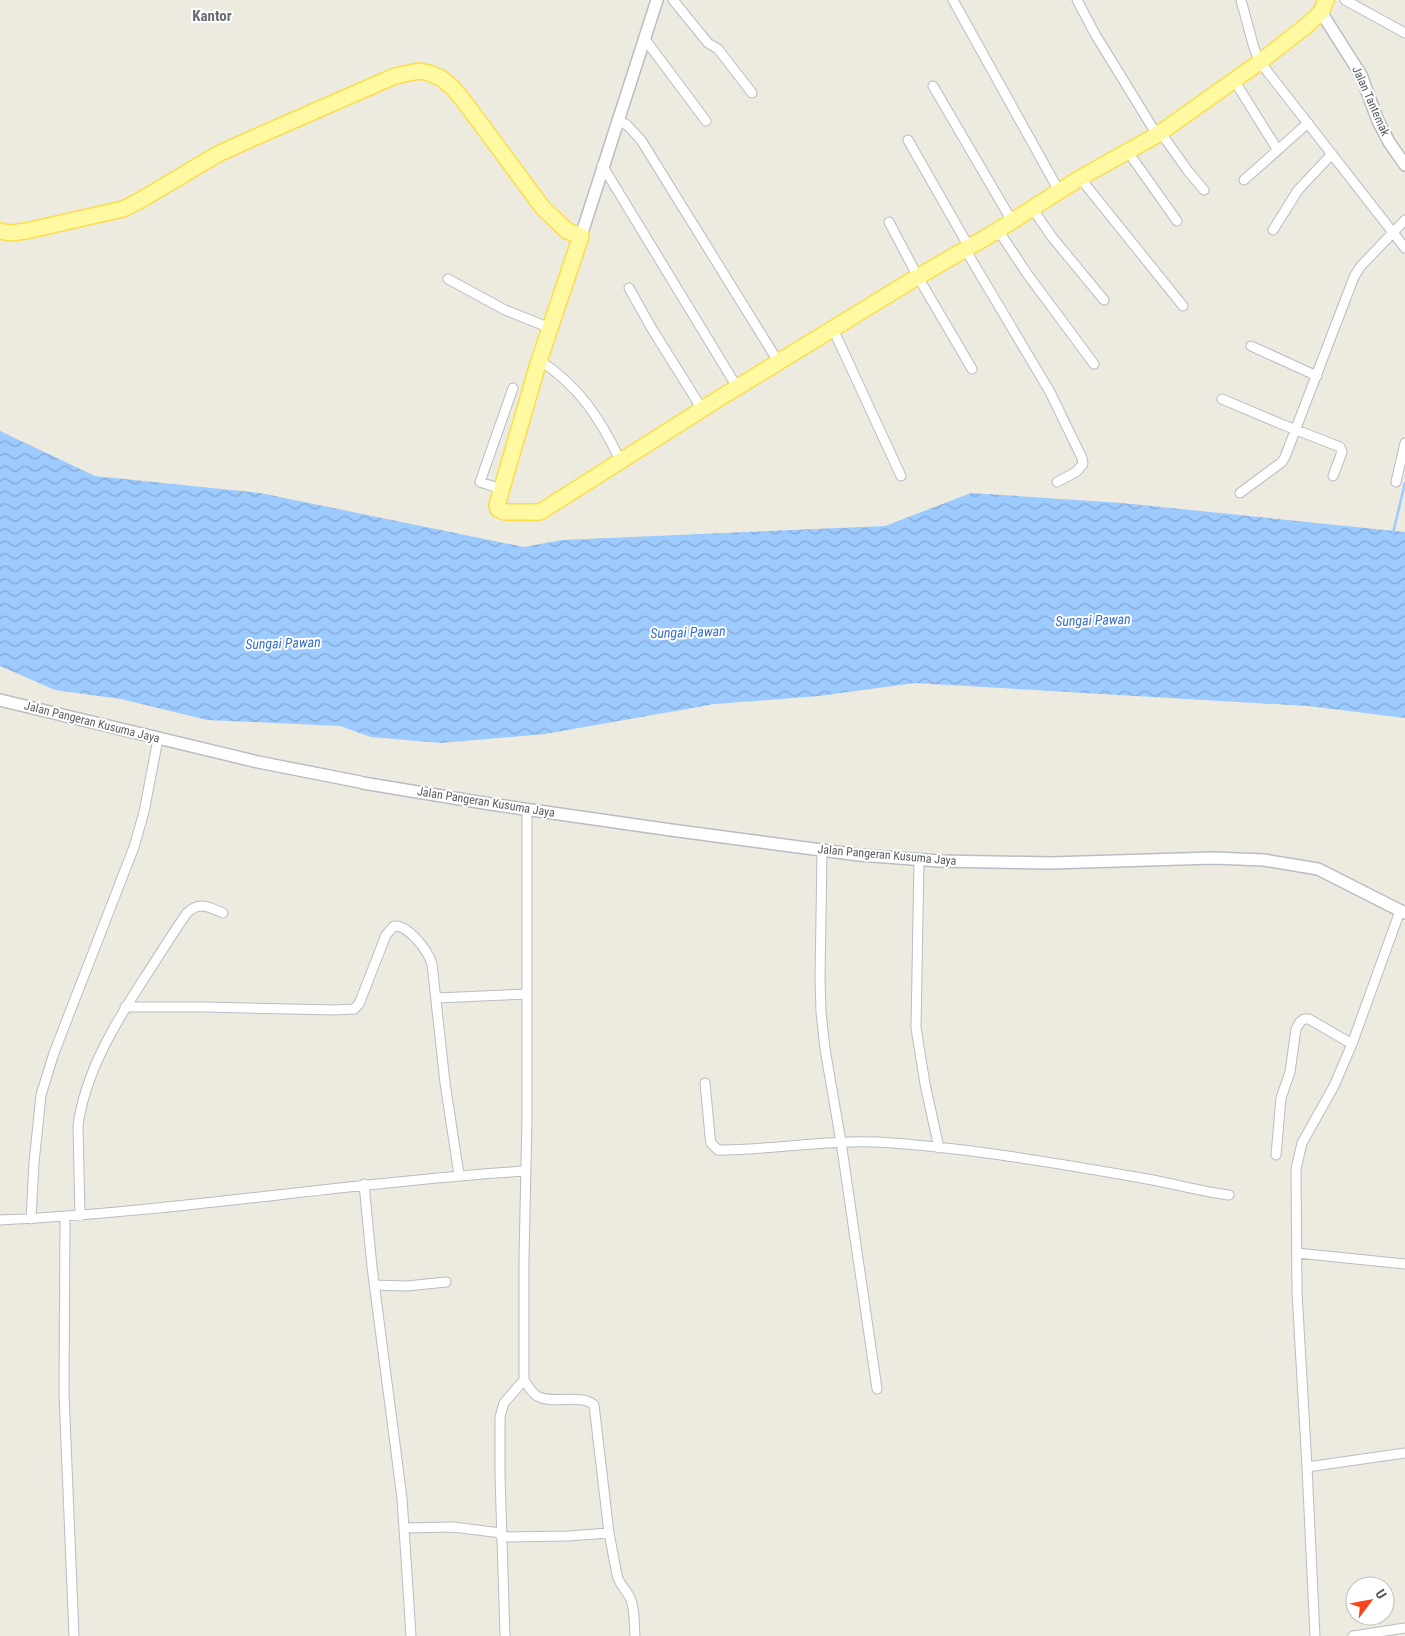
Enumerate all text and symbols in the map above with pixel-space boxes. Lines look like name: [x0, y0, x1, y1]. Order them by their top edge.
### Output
district label: Kantor: [192, 7, 232, 25]
street label: Jalan Tantemak: [1349, 64, 1393, 139]
water label: Sungai Pawan: [1055, 611, 1131, 629]
water label: Sungai Pawan: [650, 623, 726, 641]
water label: Sungai Pawan: [245, 634, 321, 652]
street label: Jalan Pangeran Kusuma Jaya: [23, 698, 161, 746]
street label: Jalan Pangeran Kusuma Jaya: [416, 784, 556, 820]
street label: Jalan Pangeran Kusuma Jaya: [817, 842, 957, 868]
north arrow: [1345, 1576, 1395, 1626]
text: U: [1372, 1586, 1390, 1602]

